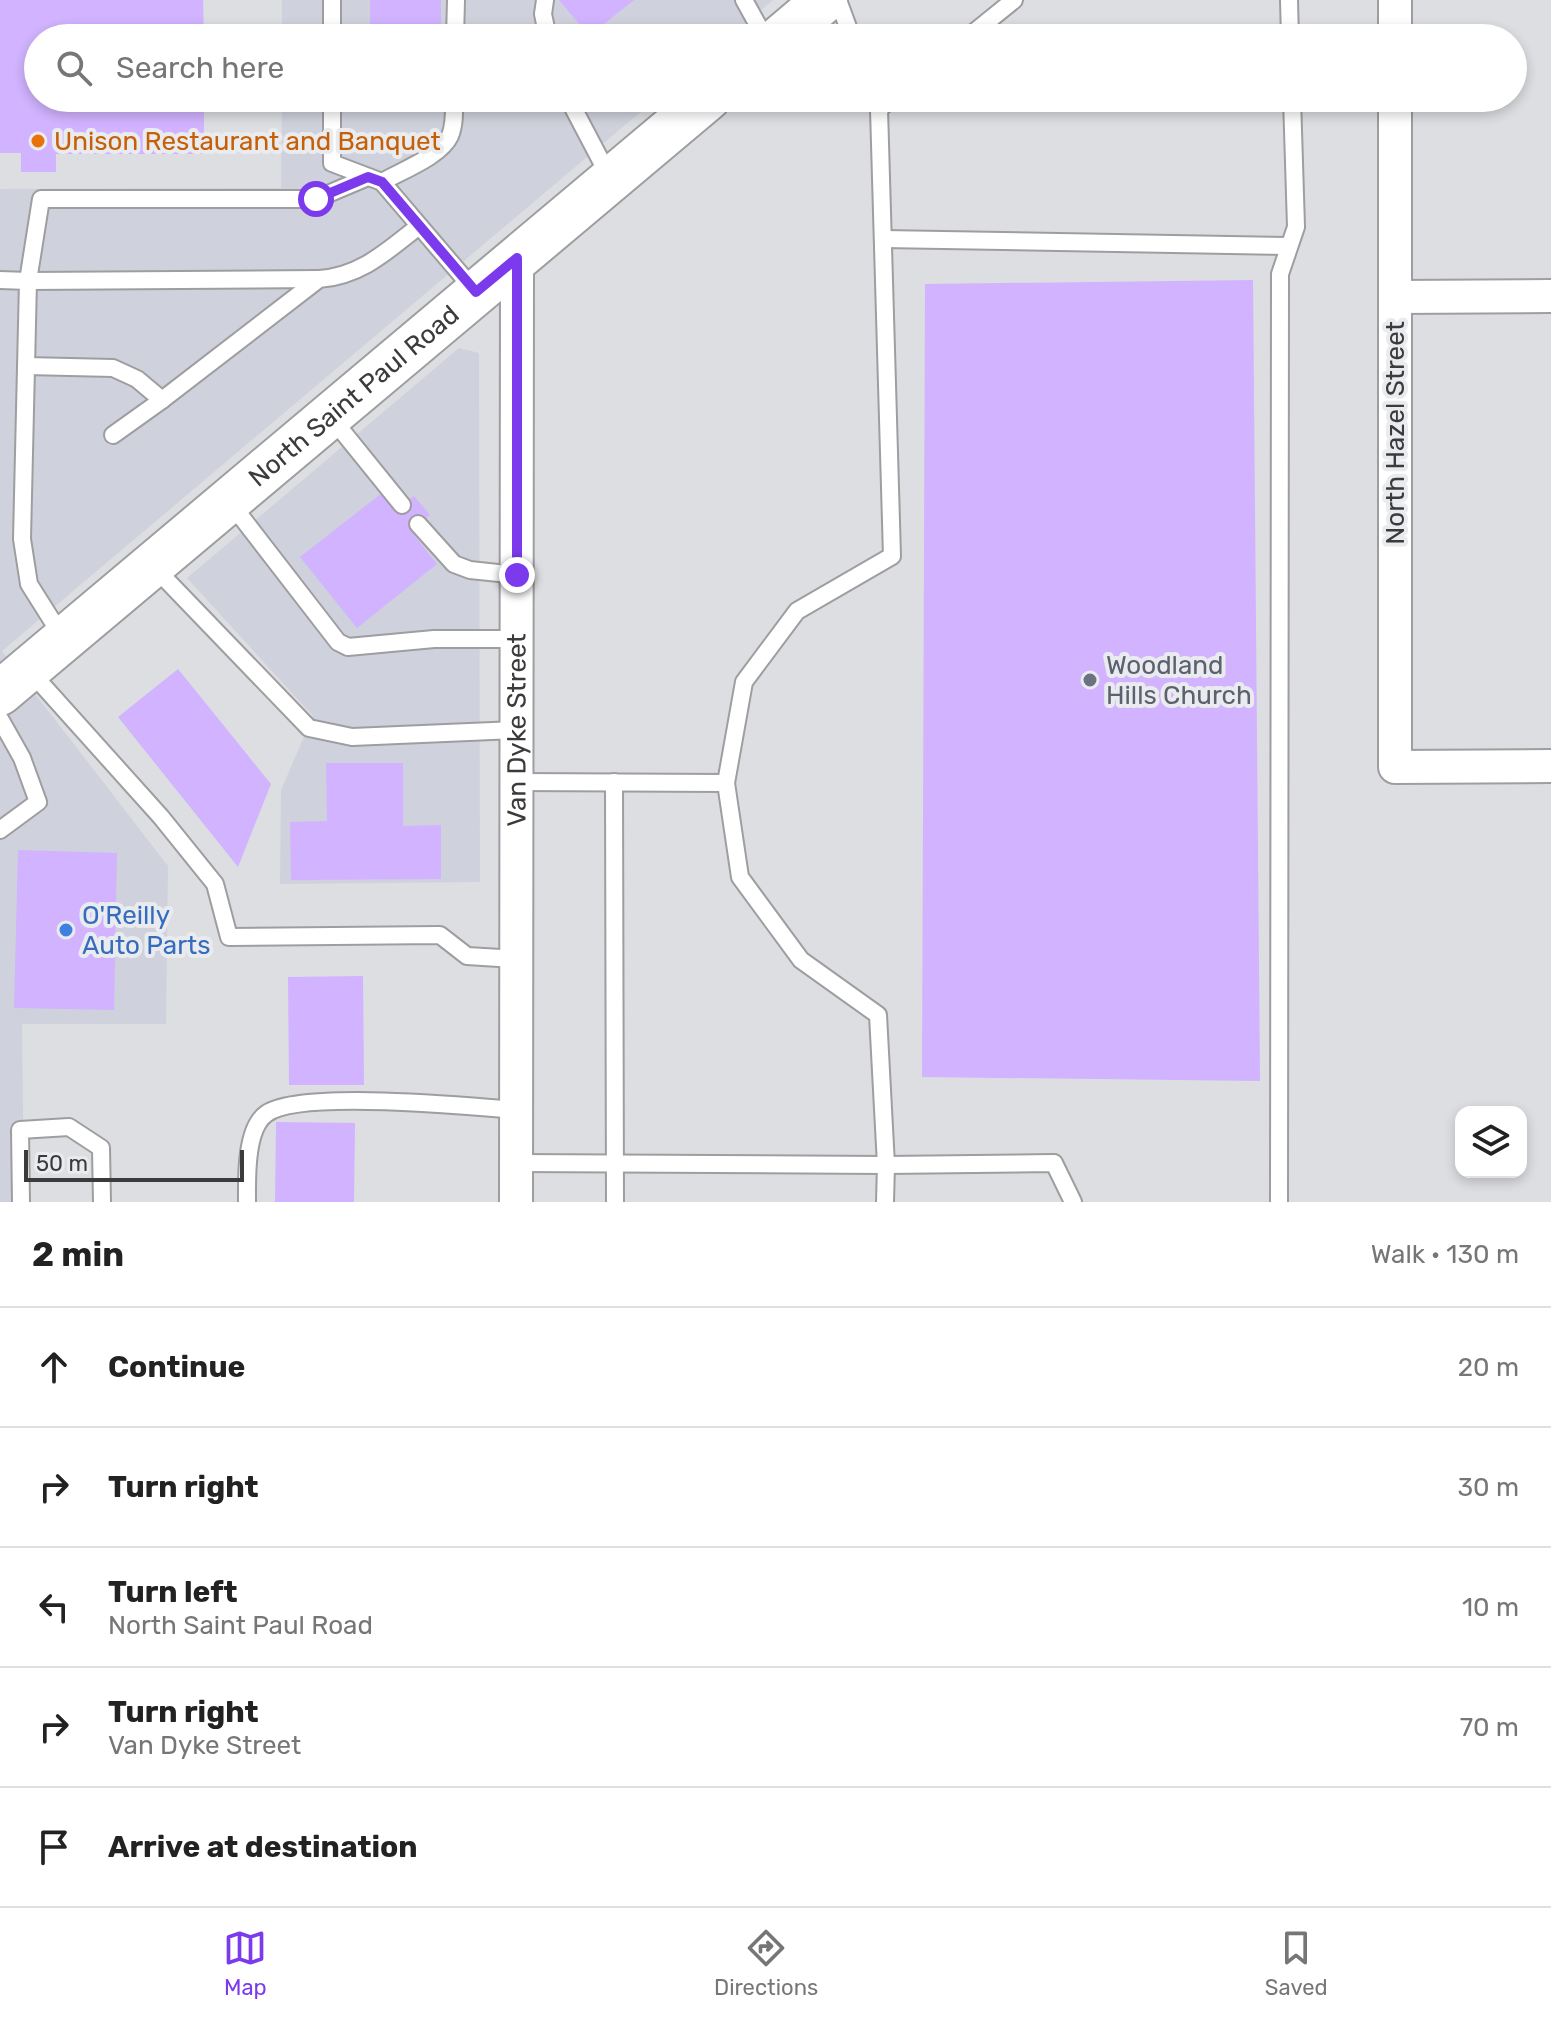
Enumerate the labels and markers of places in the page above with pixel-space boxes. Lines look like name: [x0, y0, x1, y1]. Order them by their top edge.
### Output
place label: Unison Restaurant and Banquet: [54, 126, 441, 157]
marker: Unison Restaurant and Banquet: [29, 132, 47, 150]
place label: Woodland Hills Church: [1106, 650, 1252, 711]
marker: Woodland Hills Church: [1081, 671, 1099, 689]
place label: O'Reilly Auto Parts: [82, 900, 210, 961]
marker: O'Reilly Auto Parts: [57, 921, 75, 939]

